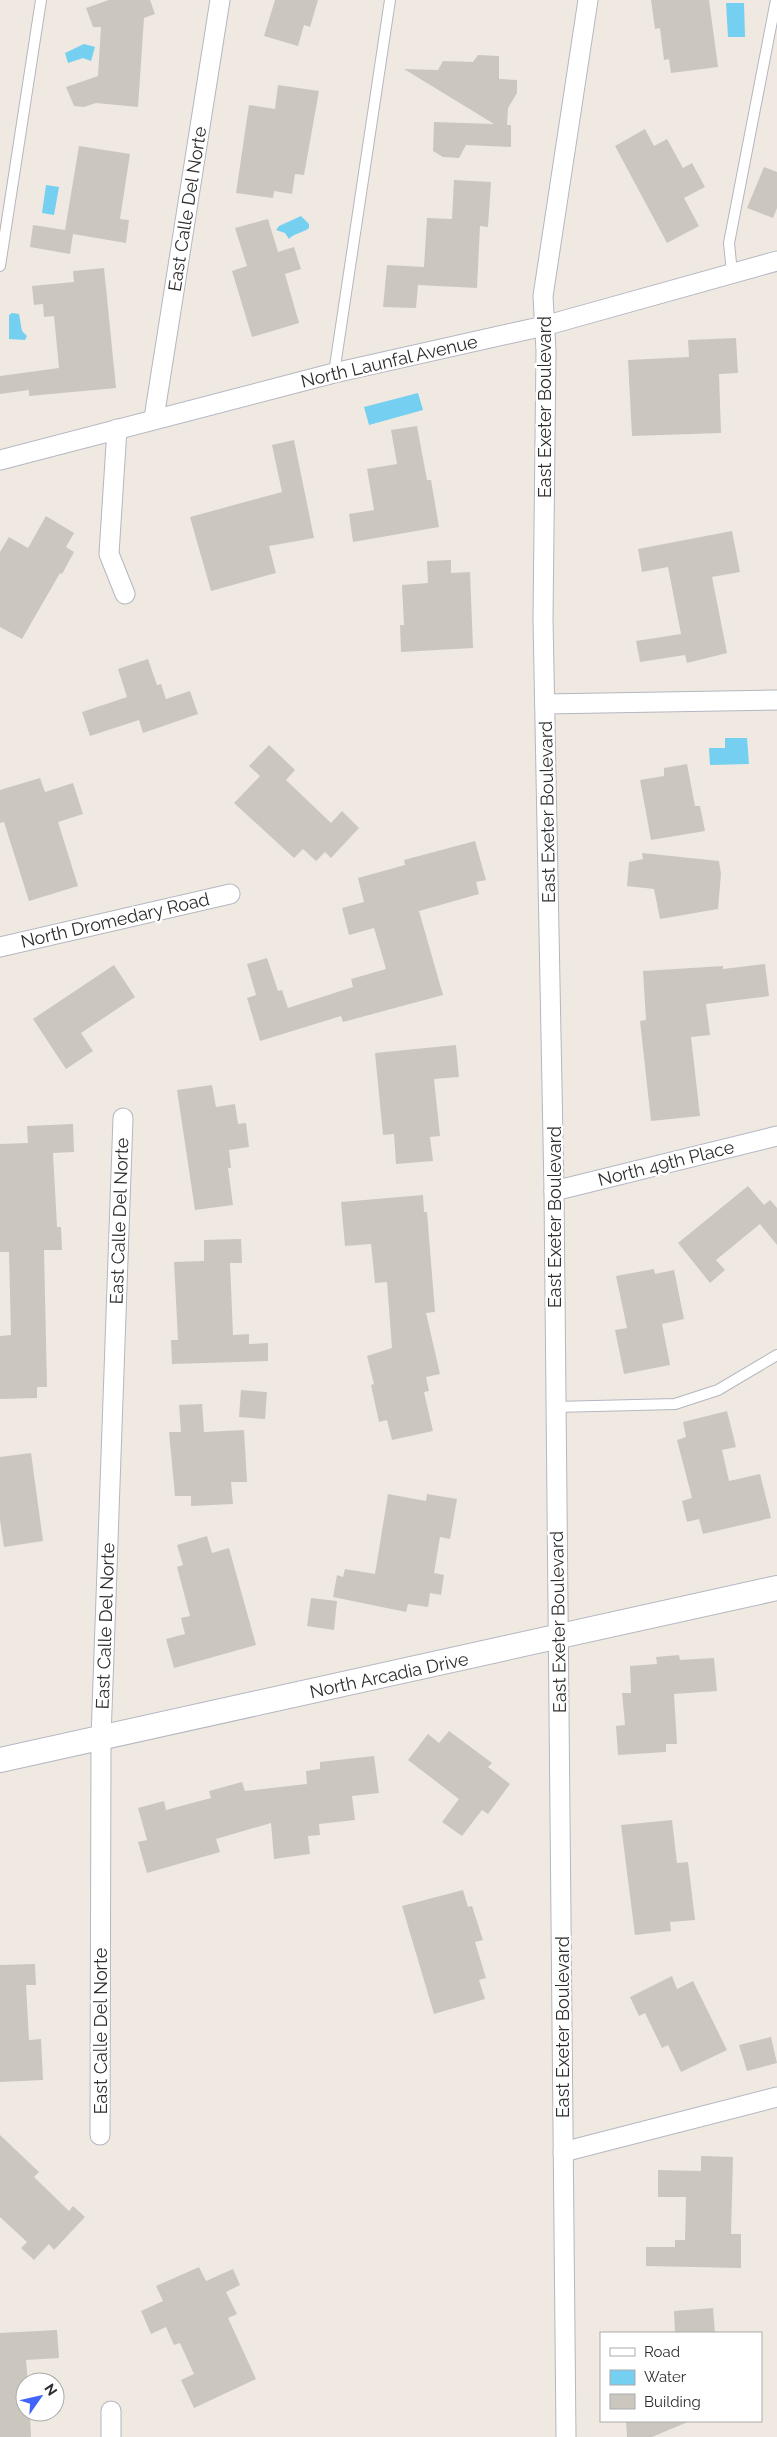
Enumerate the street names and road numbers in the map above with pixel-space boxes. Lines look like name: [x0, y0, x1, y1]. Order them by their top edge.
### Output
street label: East Calle Del Norte: [164, 125, 210, 293]
street label: East Exeter Boulevard: [534, 316, 555, 498]
street label: North Launfal Avenue: [299, 330, 480, 392]
street label: East Exeter Boulevard: [535, 721, 559, 903]
street label: North Dromedary Road: [19, 888, 211, 952]
street label: East Exeter Boulevard: [544, 1126, 565, 1308]
street label: North 49th Place: [596, 1136, 737, 1190]
street label: East Calle Del Norte: [106, 1137, 132, 1305]
street label: East Exeter Boulevard: [546, 1531, 570, 1713]
street label: East Calle Del Norte: [92, 1542, 118, 1710]
street label: North Arcadia Drive: [308, 1648, 471, 1702]
street label: East Exeter Boulevard: [552, 1936, 573, 2118]
street label: East Calle Del Norte: [90, 1947, 111, 2114]

